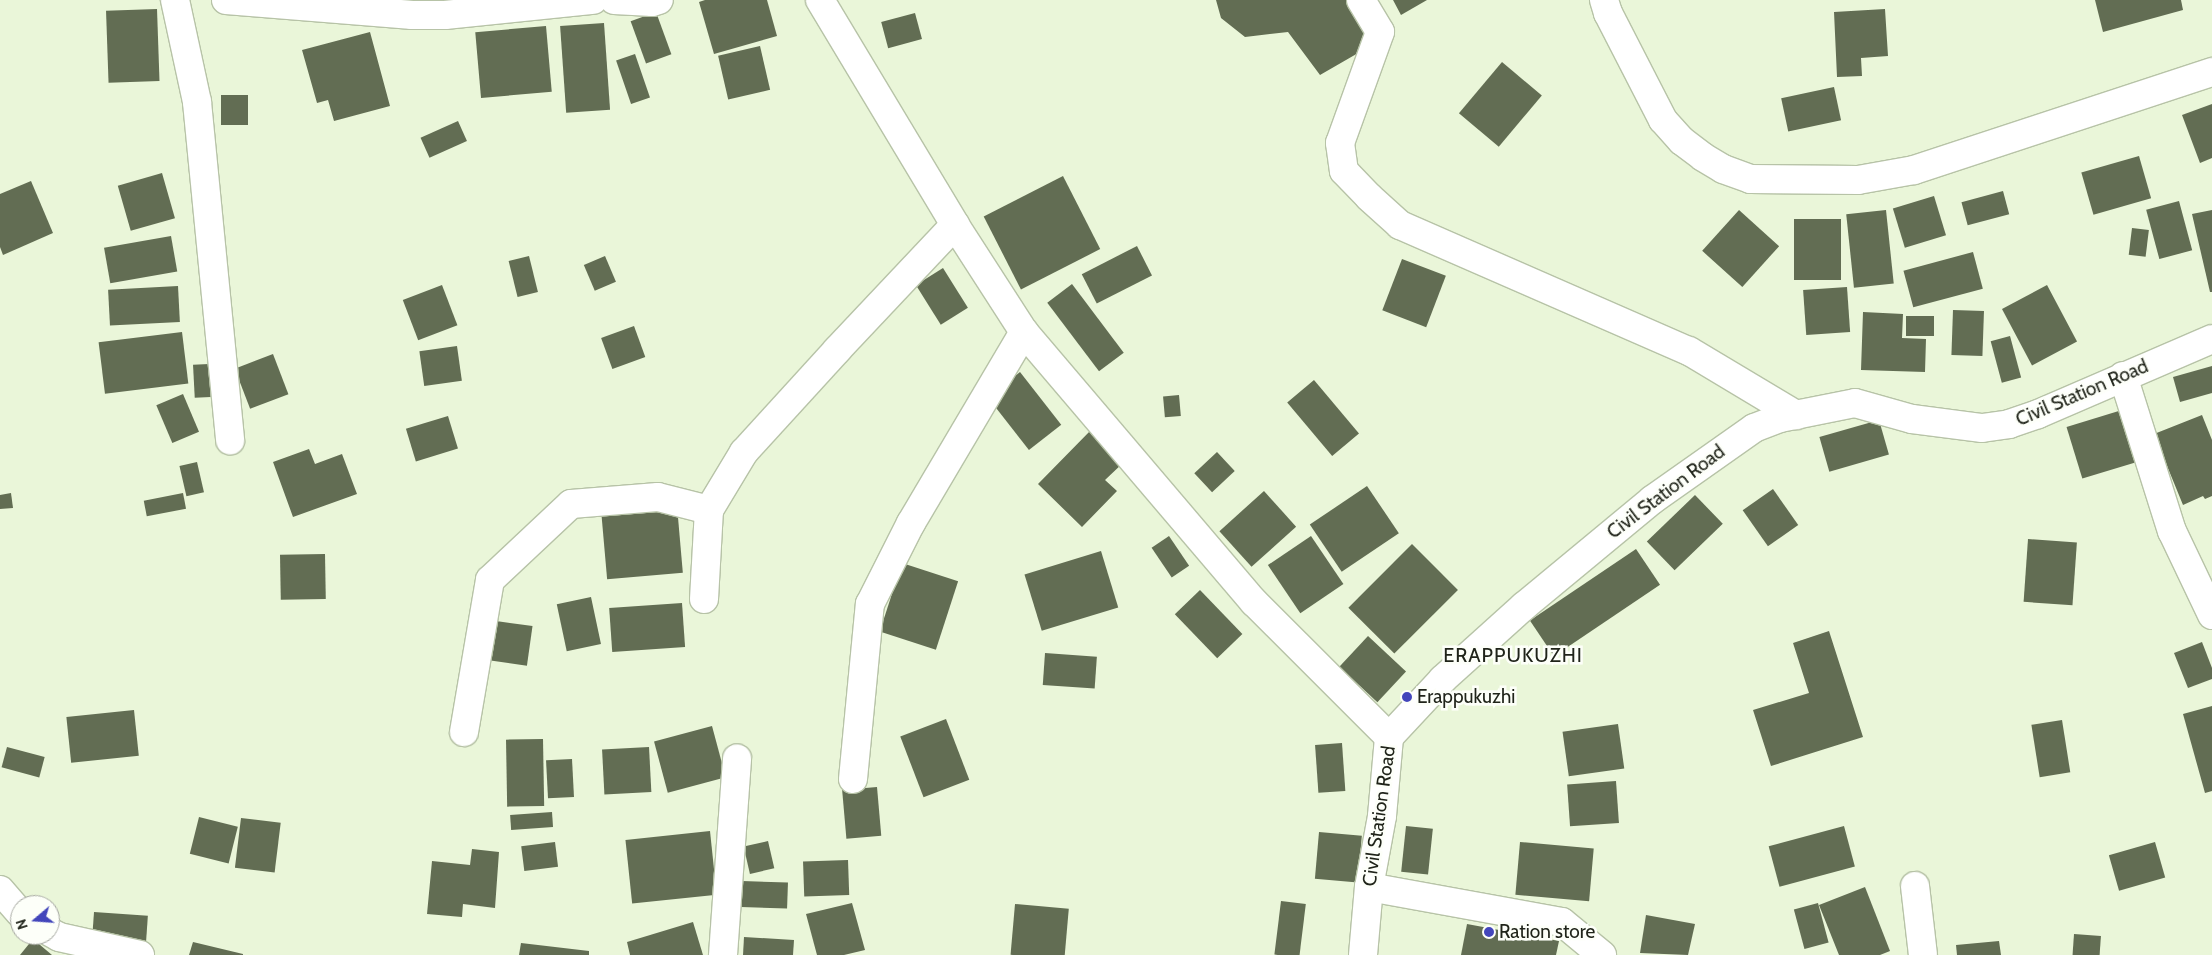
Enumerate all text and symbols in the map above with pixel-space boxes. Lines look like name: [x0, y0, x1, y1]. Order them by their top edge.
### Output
street label: Civil Station Road: [2012, 355, 2152, 431]
street label: Civil Station Road: [1603, 440, 1729, 544]
district label: ERAPPUKUZHI: [1442, 643, 1584, 667]
place label: Erappukuzhi: [1417, 686, 1515, 708]
marker: Erappukuzhi: [1401, 691, 1413, 703]
street label: Civil Station Road: [1358, 744, 1400, 888]
north arrow: [10, 895, 60, 945]
text: N: [12, 917, 32, 932]
place label: Ration store: [1499, 921, 1595, 943]
marker: Ration store: [1483, 926, 1495, 938]

